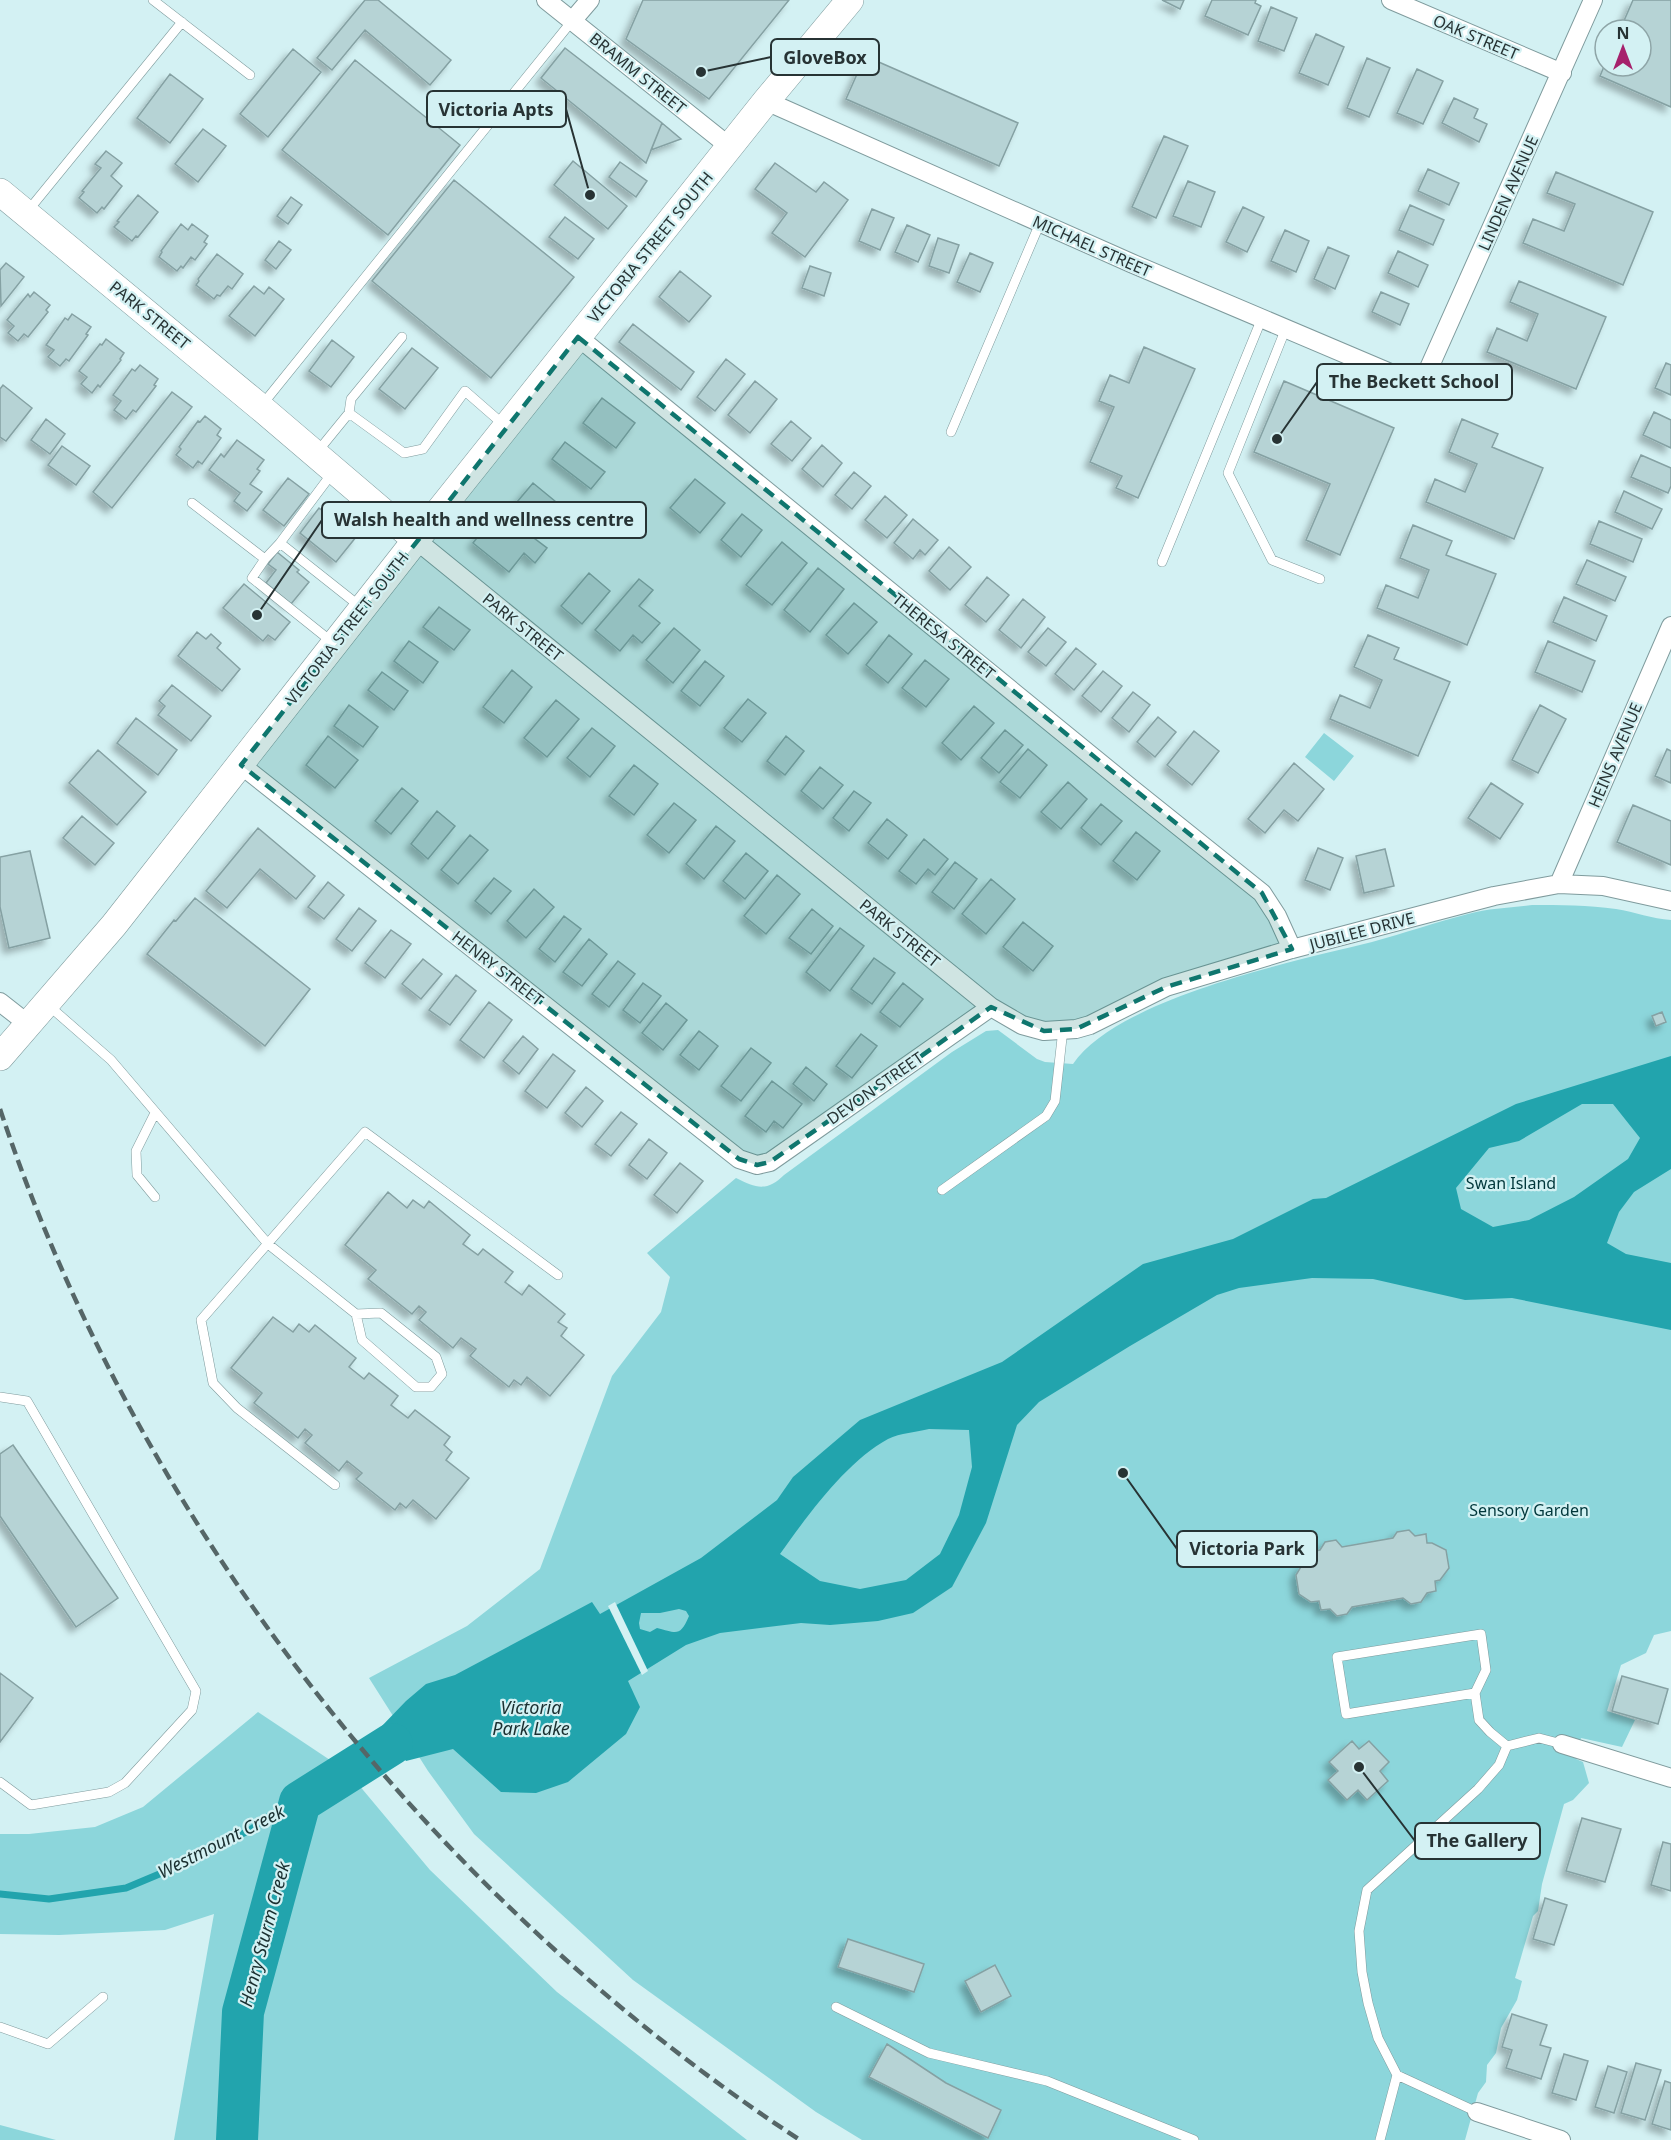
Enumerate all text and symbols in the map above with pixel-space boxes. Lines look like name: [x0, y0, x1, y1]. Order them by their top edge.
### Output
street label: OAK STREET: [1430, 9, 1522, 65]
north arrow: [1593, 18, 1653, 78]
text: N: [1616, 22, 1630, 44]
street label: BRAMM STREET: [585, 27, 691, 119]
callout: GloveBox: [771, 39, 879, 75]
text: GloveBox: [783, 45, 867, 69]
callout: Victoria Apts: [427, 91, 566, 127]
text: Victoria Apts: [438, 97, 554, 121]
street label: LINDEN AVENUE: [1473, 132, 1543, 254]
street label: VICTORIA STREET SOUTH: [582, 167, 718, 327]
street label: MICHAEL STREET: [1029, 210, 1155, 282]
street label: PARK STREET: [105, 276, 195, 354]
callout: The Beckett School: [1317, 364, 1512, 400]
text: The Beckett School: [1329, 369, 1499, 393]
callout: Walsh health and wellness centre: [322, 502, 646, 538]
text: Walsh health and wellness centre: [334, 507, 634, 531]
street label: VICTORIA STREET SOUTH: [280, 547, 414, 709]
street label: PARK STREET: [478, 588, 568, 666]
street label: THERESA STREET: [888, 588, 1000, 684]
street label: HEINS AVENUE: [1583, 699, 1647, 811]
street label: PARK STREET: [855, 894, 945, 972]
street label: JUBILEE DRIVE: [1305, 906, 1417, 956]
street label: HENRY STREET: [448, 925, 548, 1011]
street label: DEVON STREET: [822, 1046, 928, 1129]
park label: Swan Island: [1466, 1172, 1556, 1194]
park label: Sensory Garden: [1469, 1499, 1589, 1521]
callout: Victoria Park: [1177, 1531, 1317, 1567]
text: Victoria Park: [1189, 1536, 1306, 1560]
water label: Victoria Park Lake: [492, 1695, 570, 1740]
water label: Westmount Creek: [153, 1798, 290, 1883]
callout: The Gallery: [1415, 1823, 1540, 1859]
text: The Gallery: [1426, 1828, 1528, 1852]
water label: Henry Sturm Creek: [233, 1858, 295, 2009]

